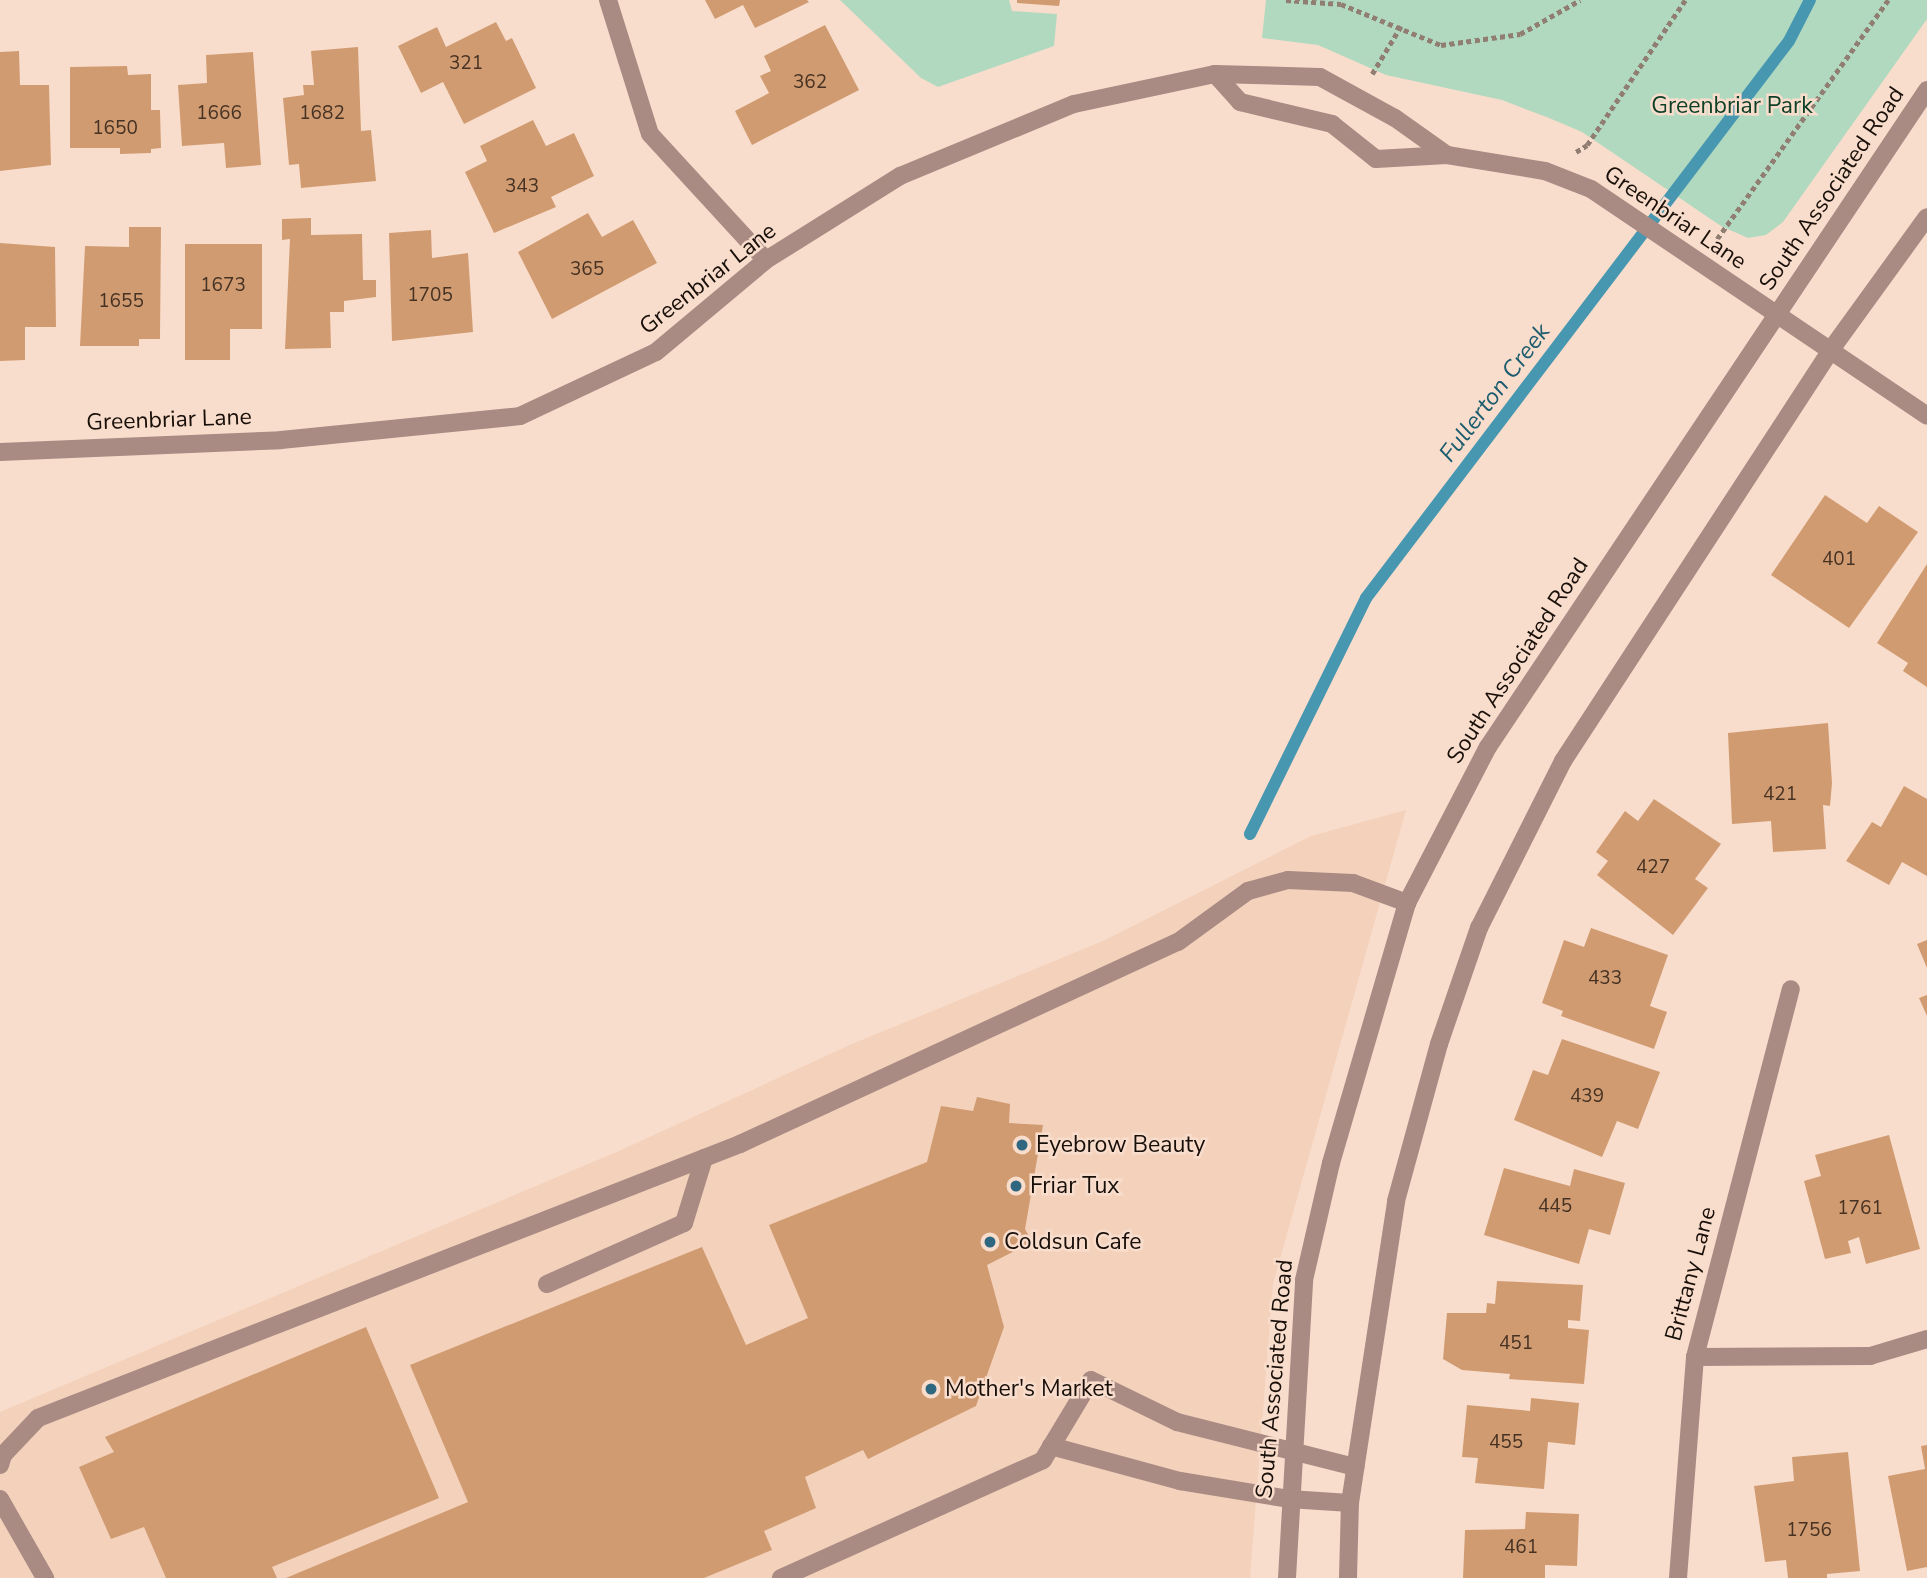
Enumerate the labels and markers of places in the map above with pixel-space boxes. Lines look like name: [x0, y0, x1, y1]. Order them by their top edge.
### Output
place label: Eyebrow Beauty: [1036, 1131, 1205, 1159]
marker: Eyebrow Beauty: [1014, 1137, 1030, 1153]
place label: Friar Tux: [1030, 1172, 1119, 1200]
marker: Friar Tux: [1008, 1178, 1024, 1194]
place label: Coldsun Cafe: [1004, 1228, 1141, 1256]
marker: Coldsun Cafe: [982, 1234, 998, 1250]
place label: Mother's Market: [945, 1375, 1113, 1403]
marker: Mother's Market: [923, 1381, 939, 1397]

